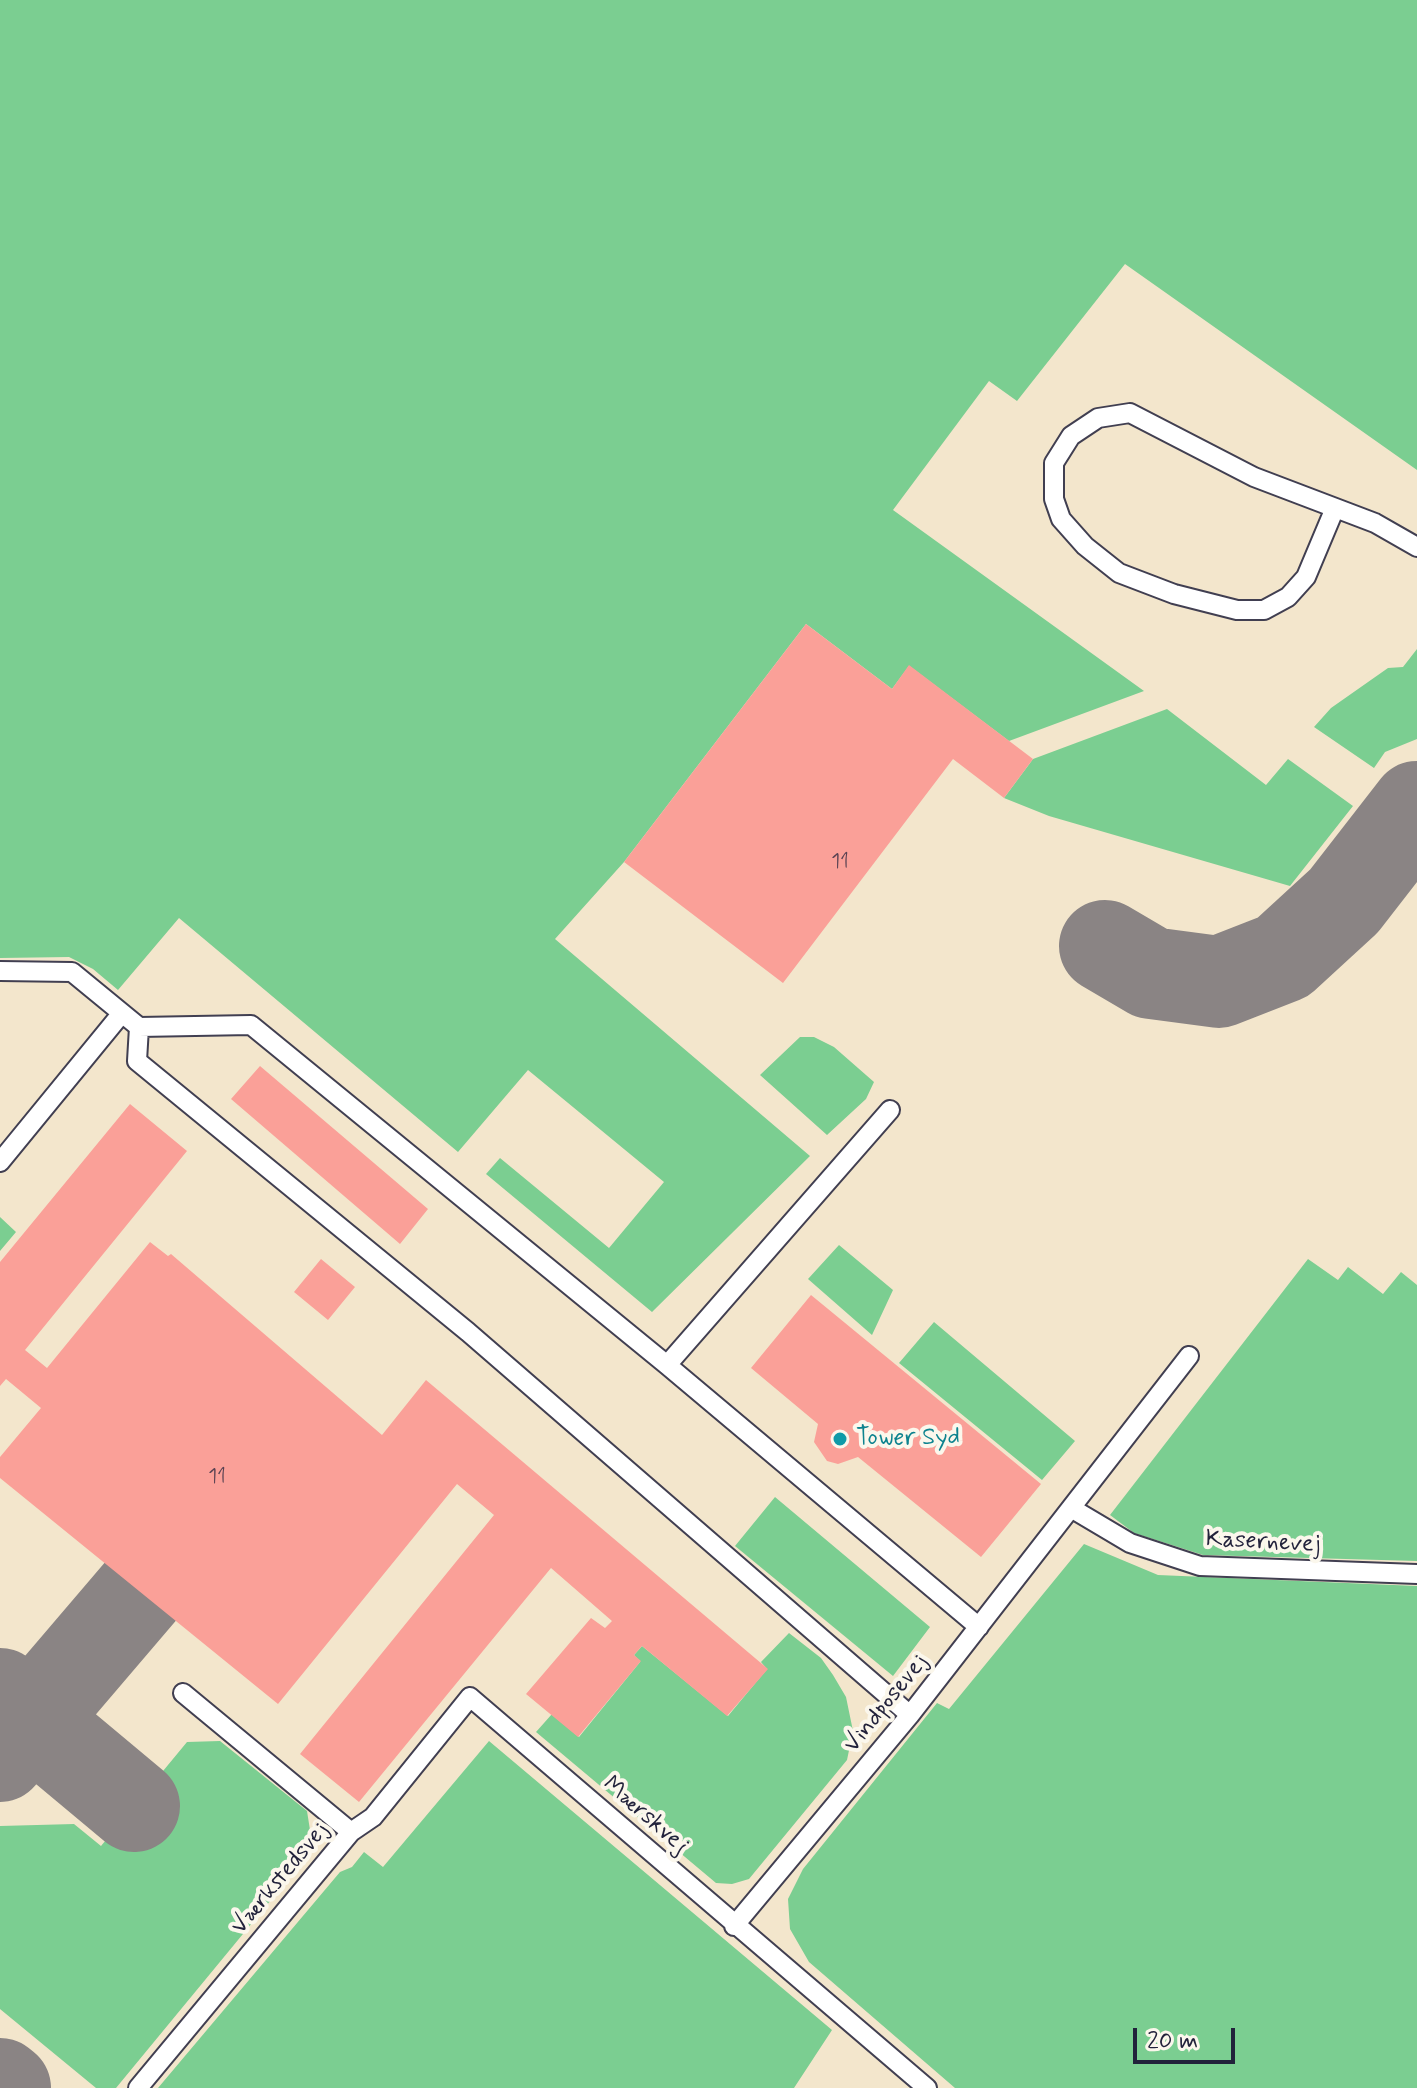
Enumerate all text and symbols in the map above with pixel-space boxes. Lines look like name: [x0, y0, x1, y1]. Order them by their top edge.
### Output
house number: 11: [831, 851, 849, 875]
place label: Tower Syd: [856, 1425, 960, 1453]
marker: Tower Syd: [831, 1430, 849, 1448]
house number: 11: [208, 1466, 226, 1490]
street label: Kasernevej: [1205, 1526, 1321, 1560]
street label: Vindposevej: [839, 1649, 935, 1759]
street label: Mærskvej: [596, 1771, 694, 1861]
street label: Værkstedsvej: [226, 1817, 336, 1941]
scale bar: [1137, 2012, 1239, 2062]
text: 20 m: [1147, 2026, 1198, 2057]

